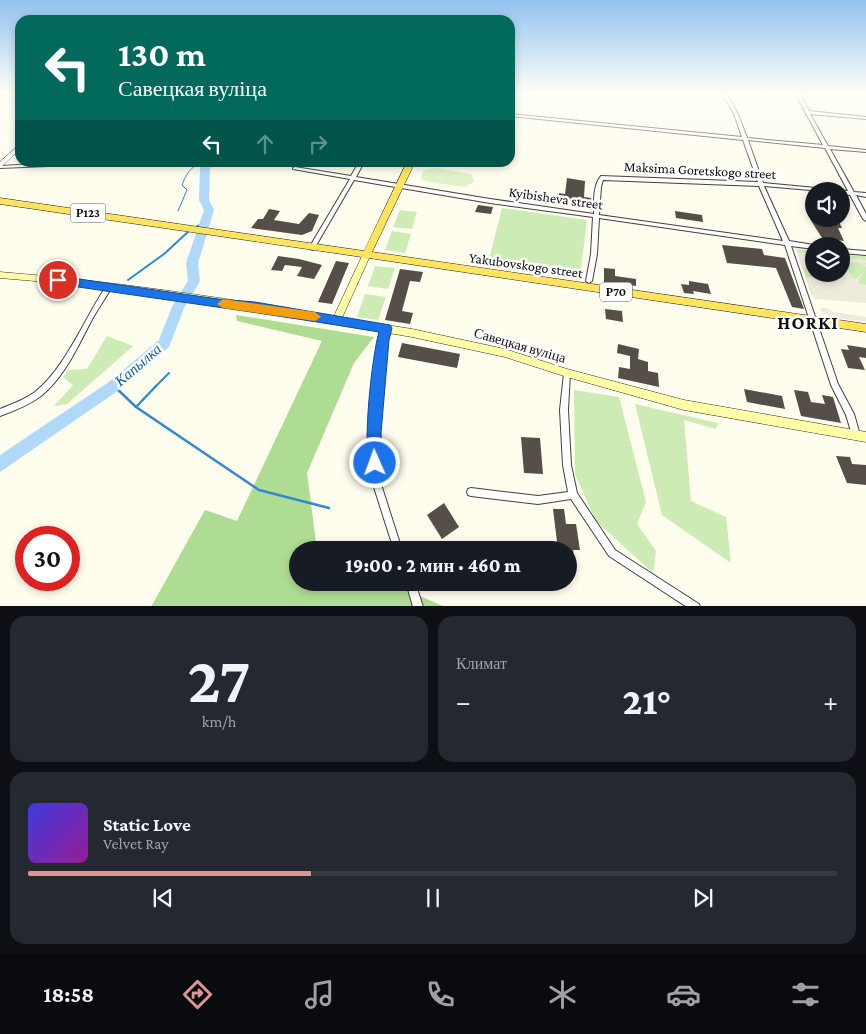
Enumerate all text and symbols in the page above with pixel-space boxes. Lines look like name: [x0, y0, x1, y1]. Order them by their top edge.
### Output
icon: left: [35, 35, 100, 100]
text: 130 m: [118, 35, 206, 74]
text: Савецкая вуліца: [118, 76, 267, 101]
icon: left: [198, 130, 226, 158]
icon: ahead: [251, 130, 279, 158]
icon: right: [304, 130, 332, 158]
street label: Maksima Goretskogo street: [623, 158, 777, 182]
map controls: [805, 182, 850, 282]
button: sound: [805, 182, 850, 227]
street label: Kyibisheva street: [508, 183, 604, 213]
road number: Р123: [70, 204, 106, 222]
button: layers: [805, 237, 850, 282]
street label: Yakubovskogo street: [468, 249, 584, 281]
pin: [37, 259, 79, 301]
icon: arrive: [44, 266, 72, 294]
road number: Р70: [600, 282, 632, 302]
district label: HORKI: [777, 312, 839, 333]
street label: Савецкая вуліца: [472, 324, 568, 366]
water label: Капылка: [111, 341, 164, 390]
position arrow: [348, 436, 400, 488]
speed limit sign: 30: [15, 526, 80, 591]
text: 19:00 · 2 мин · 460 m: [345, 555, 521, 576]
text: 27: [187, 644, 251, 716]
text: Климат: [456, 655, 507, 672]
text: 21°: [623, 680, 671, 722]
text: −: [456, 686, 471, 717]
text: +: [823, 686, 838, 717]
text: km/h: [202, 713, 236, 730]
text: Static Love: [103, 814, 191, 835]
text: Velvet Ray: [103, 835, 169, 852]
icon: previous: [149, 884, 177, 912]
icon: pause: [419, 884, 447, 912]
icon: next: [689, 884, 717, 912]
icon: directions: [180, 977, 215, 1012]
icon: music: [302, 977, 337, 1012]
icon: phone: [423, 977, 458, 1012]
icon: climate: [545, 977, 580, 1012]
icon: car: [666, 977, 701, 1012]
icon: filters: [788, 977, 823, 1012]
text: 18:58: [43, 982, 94, 1007]

